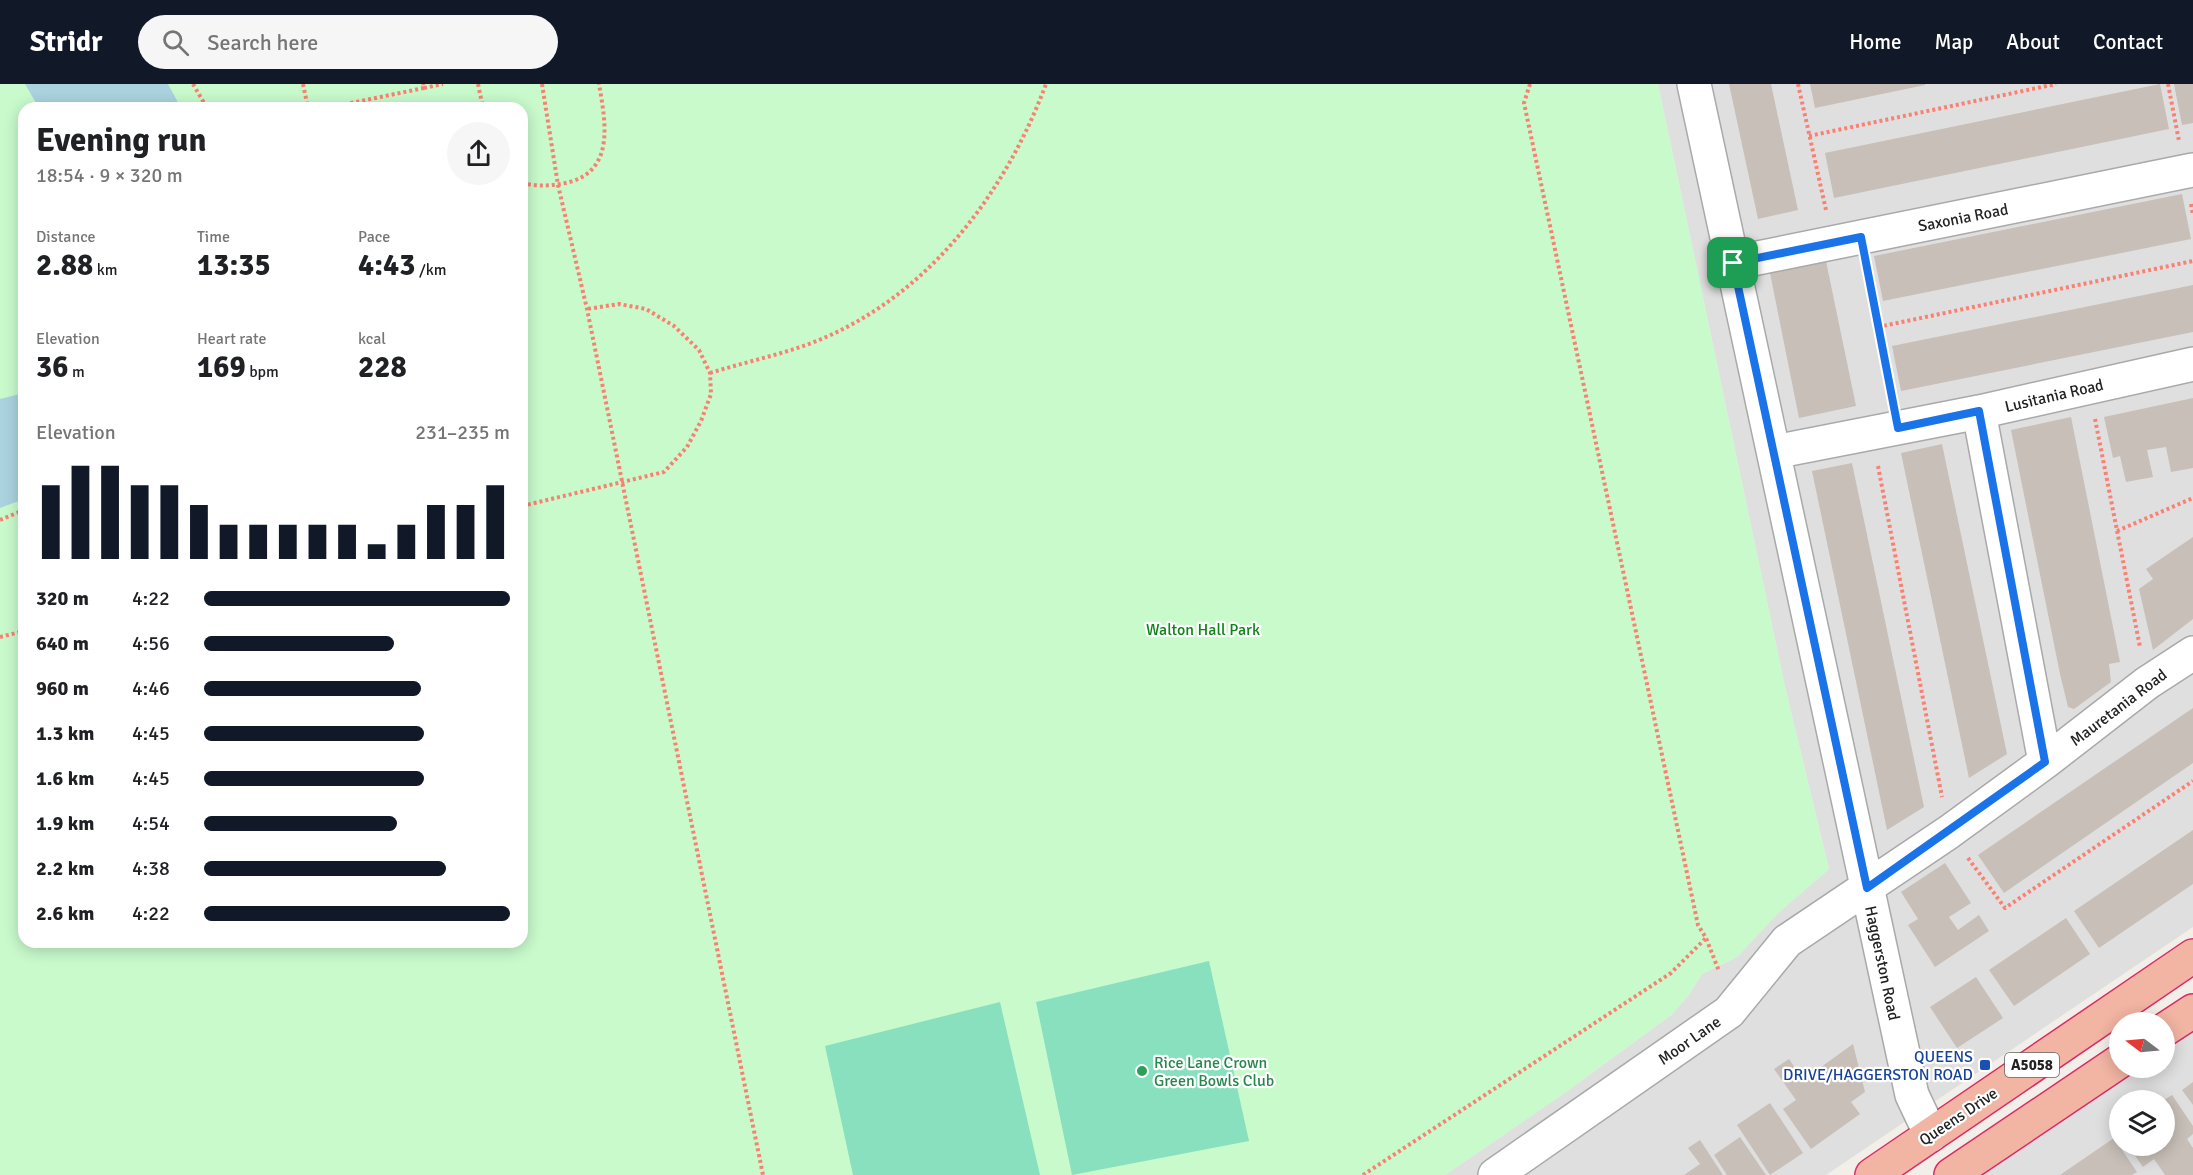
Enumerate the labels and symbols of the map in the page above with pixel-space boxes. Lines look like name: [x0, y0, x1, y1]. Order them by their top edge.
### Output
street label: Saxonia Road: [1916, 199, 2010, 237]
pin: [1707, 237, 1758, 288]
street label: Lusitania Road: [2003, 375, 2106, 417]
park label: Walton Hall Park: [1146, 620, 1260, 640]
street label: Mauretania Road: [2066, 665, 2171, 751]
street label: Haggerston Road: [1860, 904, 1904, 1022]
street label: Moor Lane: [1654, 1012, 1725, 1070]
north arrow: [2109, 1012, 2175, 1078]
place label: QUEENS DRIVE/HAGGERSTON ROAD: [1783, 1047, 1973, 1085]
place label: Rice Lane Crown Green Bowls Club: [1154, 1053, 1274, 1091]
road number: A5058: [2005, 1053, 2059, 1077]
marker: QUEENS DRIVE/HAGGERSTON ROAD: [1978, 1058, 1992, 1072]
marker: Rice Lane Crown Green Bowls Club: [1135, 1064, 1149, 1078]
street label: Queens Drive: [1916, 1083, 2002, 1150]

